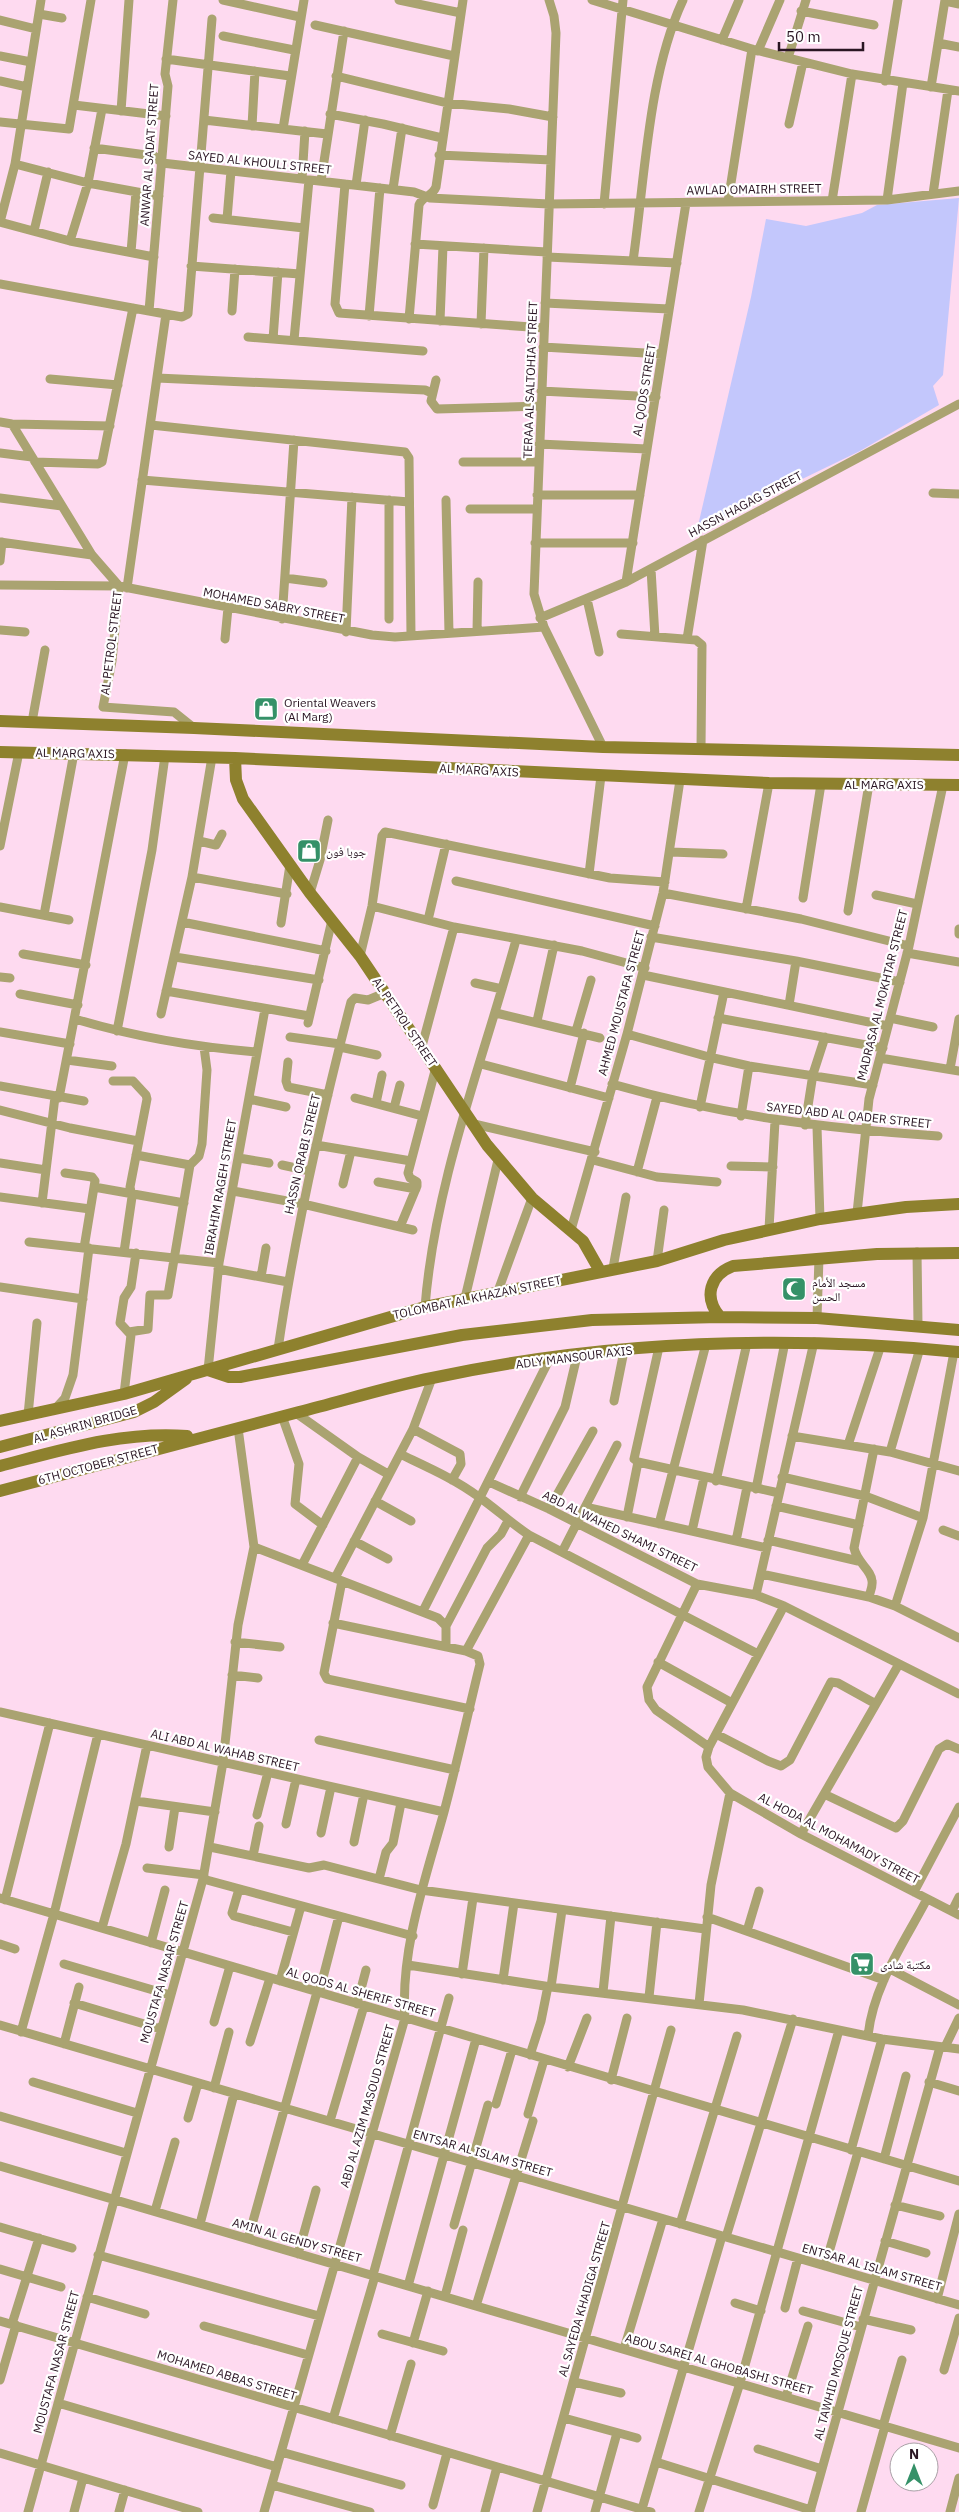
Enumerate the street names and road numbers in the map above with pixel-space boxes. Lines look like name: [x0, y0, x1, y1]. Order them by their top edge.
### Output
street label: ANWAR AL SADAT STREET: [137, 83, 161, 227]
street label: SAYED AL KHOULI STREET: [188, 147, 333, 177]
street label: AWLAD OMAIRH STREET: [686, 180, 822, 198]
street label: TERAA AL SALTOHIA STREET: [520, 301, 540, 459]
street label: AL QODS STREET: [629, 342, 659, 437]
street label: HASSN HAGAG STREET: [686, 468, 805, 540]
street label: MOHAMED SABRY STREET: [202, 584, 346, 626]
street label: AL PETROL STREET: [97, 590, 125, 696]
street label: AL MARG AXIS: [35, 745, 115, 761]
street label: AL MARG AXIS: [439, 760, 519, 780]
street label: AL MARG AXIS: [844, 777, 924, 792]
street label: MADRASA AL MOKHTAR STREET: [853, 908, 911, 1082]
street label: AHMED MOUSTAFA STREET: [594, 929, 648, 1077]
street label: AL PETROL STREET: [369, 974, 441, 1070]
street label: HASSN ORABI STREET: [281, 1092, 323, 1216]
street label: SAYED ABD AL QADER STREET: [766, 1099, 932, 1131]
street label: IBRAHIM RAGEH STREET: [201, 1118, 239, 1256]
street label: TOLOMBAT AL KHAZAN STREET: [391, 1272, 563, 1322]
street label: ADLY MANSOUR AXIS: [515, 1342, 633, 1372]
street label: AL ASHRIN BRIDGE: [31, 1402, 139, 1446]
street label: 6TH OCTOBER STREET: [36, 1441, 160, 1487]
street label: ABD AL WAHED SHAMI STREET: [540, 1487, 700, 1575]
street label: ALI ABD AL WAHAB STREET: [149, 1726, 301, 1774]
street label: AL HODA AL MOHAMADY STREET: [756, 1789, 922, 1887]
street label: MOUSTAFA NASAR STREET: [136, 1899, 192, 2045]
street label: AL QODS AL SHERIF STREET: [285, 1963, 438, 2021]
street label: ABD AL AZIM MASOUD STREET: [336, 2023, 398, 2189]
street label: ENTSAR AL ISLAM STREET: [412, 2126, 555, 2180]
street label: AMIN AL GENDY STREET: [231, 2214, 363, 2266]
street label: AL SAYEDA KHADIGA STREET: [555, 2220, 613, 2378]
street label: ENTSAR AL ISLAM STREET: [801, 2240, 944, 2294]
street label: AL TAWHID MOSQUE STREET: [810, 2284, 866, 2442]
street label: MOUSTAFA NASAR STREET: [30, 2289, 82, 2435]
street label: ABOU SAREI AL GHOBASHI STREET: [623, 2330, 815, 2398]
street label: MOHAMED ABBAS STREET: [155, 2347, 299, 2403]

